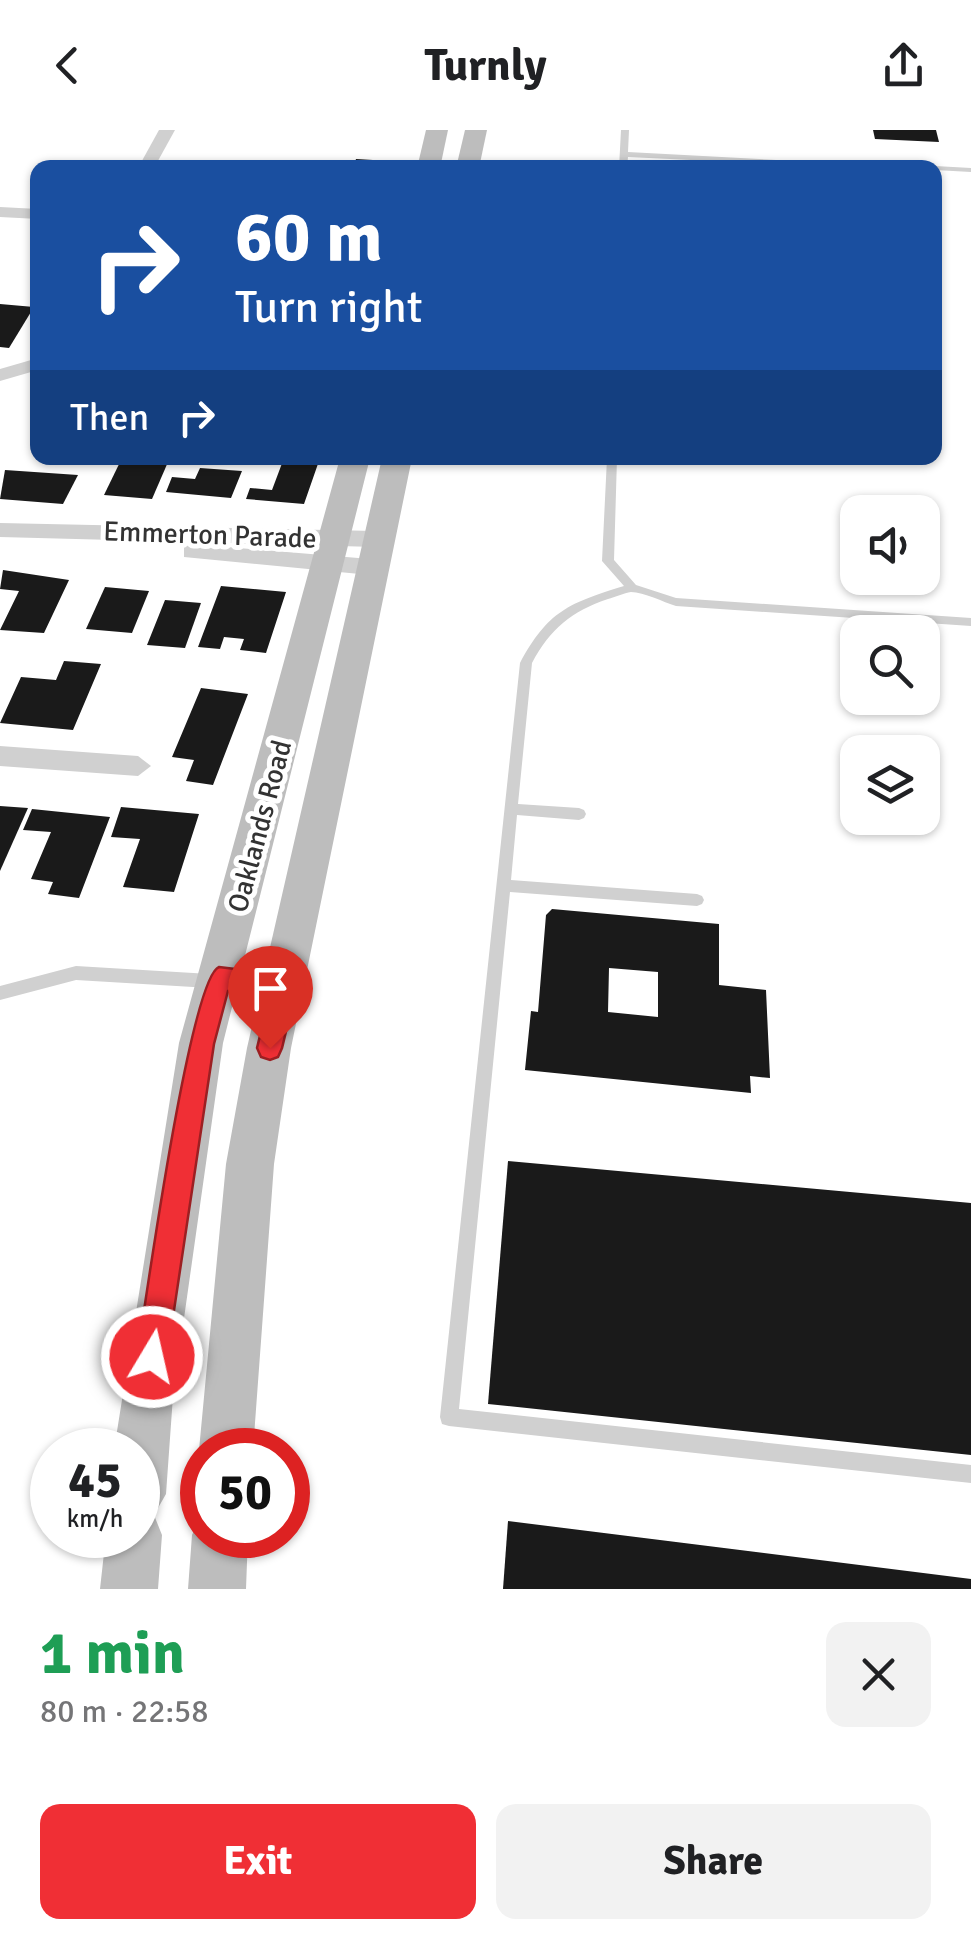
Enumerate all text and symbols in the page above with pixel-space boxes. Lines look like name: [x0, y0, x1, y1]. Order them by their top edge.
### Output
icon: back: [40, 38, 95, 93]
text: Turnly: [424, 38, 547, 93]
icon: share: [876, 38, 931, 93]
text: 60 m: [235, 194, 383, 280]
icon: right: [70, 200, 200, 330]
text: Turn right: [235, 280, 423, 335]
icon: right: [169, 390, 224, 445]
text: Then: [70, 394, 149, 441]
map controls: [840, 495, 940, 835]
button: sound: [840, 495, 940, 595]
street label: Emmerton Parade: [103, 514, 317, 556]
button: search: [840, 615, 940, 715]
button: layers: [840, 735, 940, 835]
street label: Oaklands Road: [221, 736, 299, 916]
pin: [228, 946, 313, 1049]
icon: arrive: [243, 961, 298, 1016]
position arrow: [100, 1305, 204, 1409]
speed limit sign: 50: [180, 1428, 310, 1558]
text: 45: [68, 1450, 122, 1512]
text: km/h: [67, 1503, 123, 1534]
text: 1 min: [40, 1617, 185, 1691]
button: close: [826, 1622, 931, 1727]
text: 80 m · 22:58: [40, 1692, 209, 1731]
button: Exit: [40, 1804, 476, 1919]
button: Share: [496, 1804, 931, 1919]

